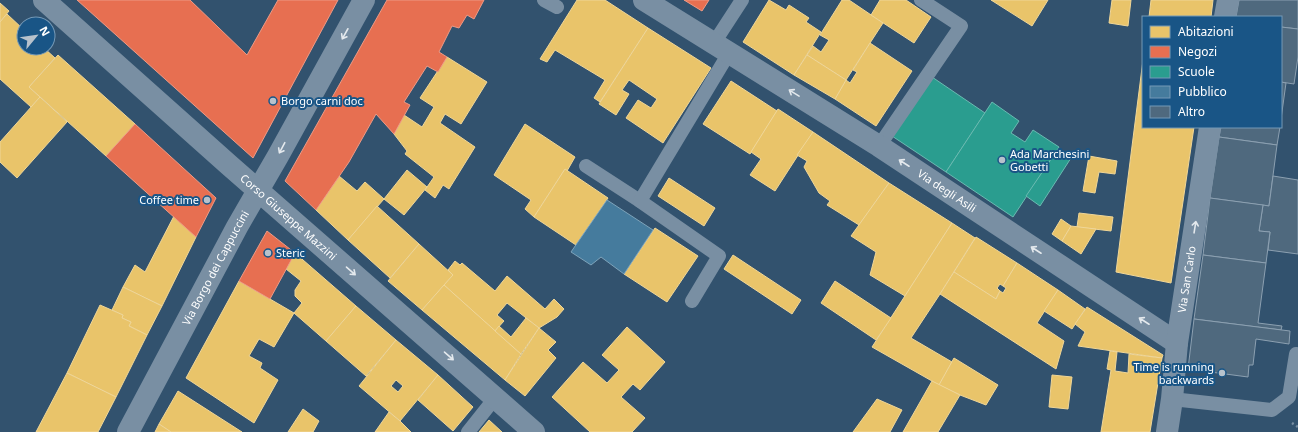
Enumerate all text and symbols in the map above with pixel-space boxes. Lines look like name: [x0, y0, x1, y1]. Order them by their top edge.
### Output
north arrow: [16, 16, 56, 56]
legend: [1142, 16, 1282, 128]
text: N: [36, 23, 54, 38]
text: Abitazioni: [1178, 23, 1234, 40]
one-way arrow: [341, 28, 348, 40]
text: Negozi: [1178, 43, 1217, 60]
text: Scuole: [1178, 63, 1215, 80]
text: Pubblico: [1178, 83, 1227, 100]
one-way arrow: [788, 89, 800, 97]
place label: Borgo carni doc: [281, 93, 363, 108]
marker: Borgo carni doc: [268, 96, 278, 106]
text: Altro: [1178, 103, 1205, 120]
one-way arrow: [278, 142, 285, 154]
place label: Ada Marchesini Gobetti: [1010, 146, 1089, 174]
marker: Ada Marchesini Gobetti: [997, 155, 1007, 165]
one-way arrow: [899, 159, 910, 167]
street label: Via degli Asili: [915, 166, 979, 215]
street label: Corso Giuseppe Mazzini: [237, 170, 340, 263]
place label: Coffee time: [139, 192, 199, 207]
marker: Coffee time: [202, 195, 212, 205]
street label: Via Borgo dei Cappuccini: [178, 207, 252, 328]
one-way arrow: [1191, 221, 1199, 234]
street label: Via San Carlo: [1174, 244, 1199, 314]
place label: Steric: [276, 245, 305, 260]
one-way arrow: [1031, 246, 1042, 254]
marker: Steric: [263, 248, 273, 258]
one-way arrow: [346, 266, 356, 275]
one-way arrow: [1139, 317, 1150, 325]
one-way arrow: [443, 352, 454, 361]
place label: Time is running backwards: [1133, 359, 1214, 387]
marker: Time is running backwards: [1217, 368, 1227, 378]

